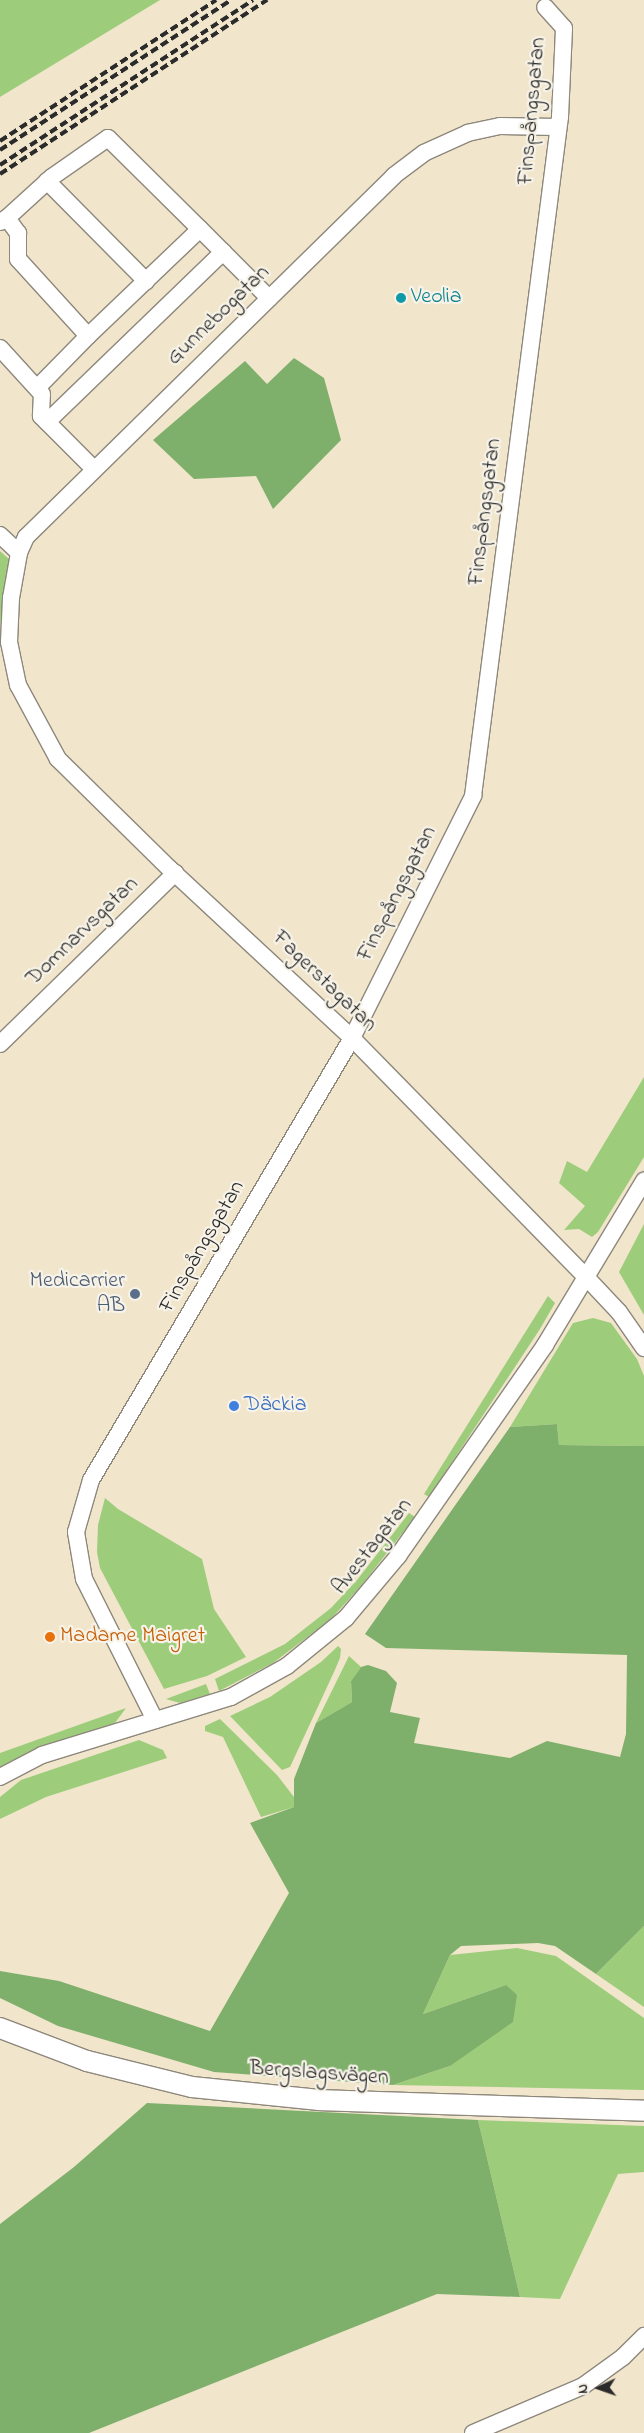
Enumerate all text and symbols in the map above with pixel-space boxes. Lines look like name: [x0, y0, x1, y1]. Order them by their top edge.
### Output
street label: Finspångsgatan: [513, 36, 553, 186]
street label: Gunnebogatan: [162, 260, 276, 372]
place label: Veolia: [411, 285, 462, 311]
marker: Veolia: [395, 292, 407, 304]
street label: Finspångsgatan: [464, 437, 508, 587]
street label: Finspångsgatan: [353, 822, 443, 966]
street label: Domnarvsgatan: [21, 872, 145, 992]
street label: Fagerstagatan: [266, 926, 382, 1038]
street label: Finspångsgatan: [155, 1176, 251, 1318]
place label: Medicarrier AB: [30, 1268, 125, 1320]
marker: Medicarrier AB: [129, 1288, 141, 1300]
place label: Däckia: [244, 1393, 307, 1419]
marker: Däckia: [228, 1400, 240, 1412]
street label: Avestagatan: [327, 1494, 419, 1600]
place label: Madame Maigret: [60, 1624, 205, 1650]
marker: Madame Maigret: [44, 1631, 56, 1643]
street label: Bergslagsvägen: [249, 2056, 389, 2092]
north arrow: [574, 2363, 624, 2413]
text: N: [573, 2384, 594, 2394]

